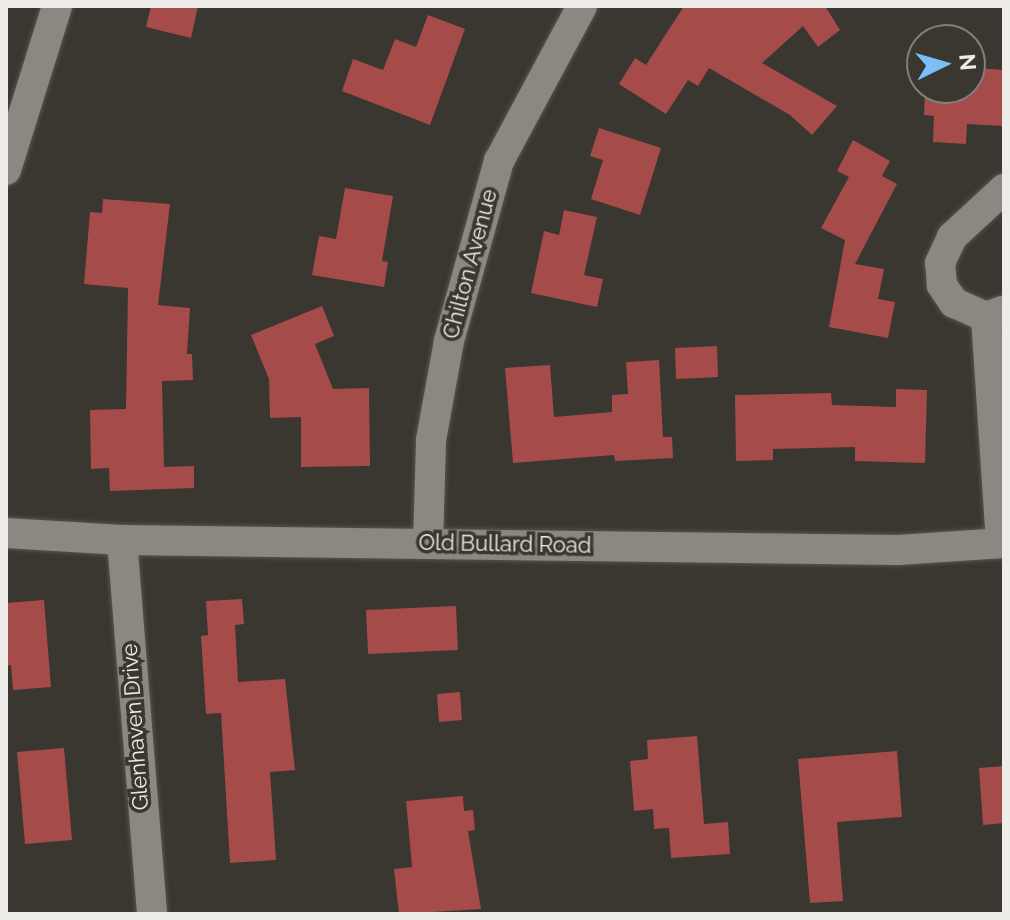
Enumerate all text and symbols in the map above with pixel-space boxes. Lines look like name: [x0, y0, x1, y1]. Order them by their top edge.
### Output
north arrow: [906, 24, 986, 104]
text: N: [954, 53, 982, 72]
street label: Chilton Avenue: [437, 186, 503, 342]
street label: Old Bullard Road: [418, 529, 592, 559]
street label: Glenhaven Drive: [116, 643, 154, 811]

